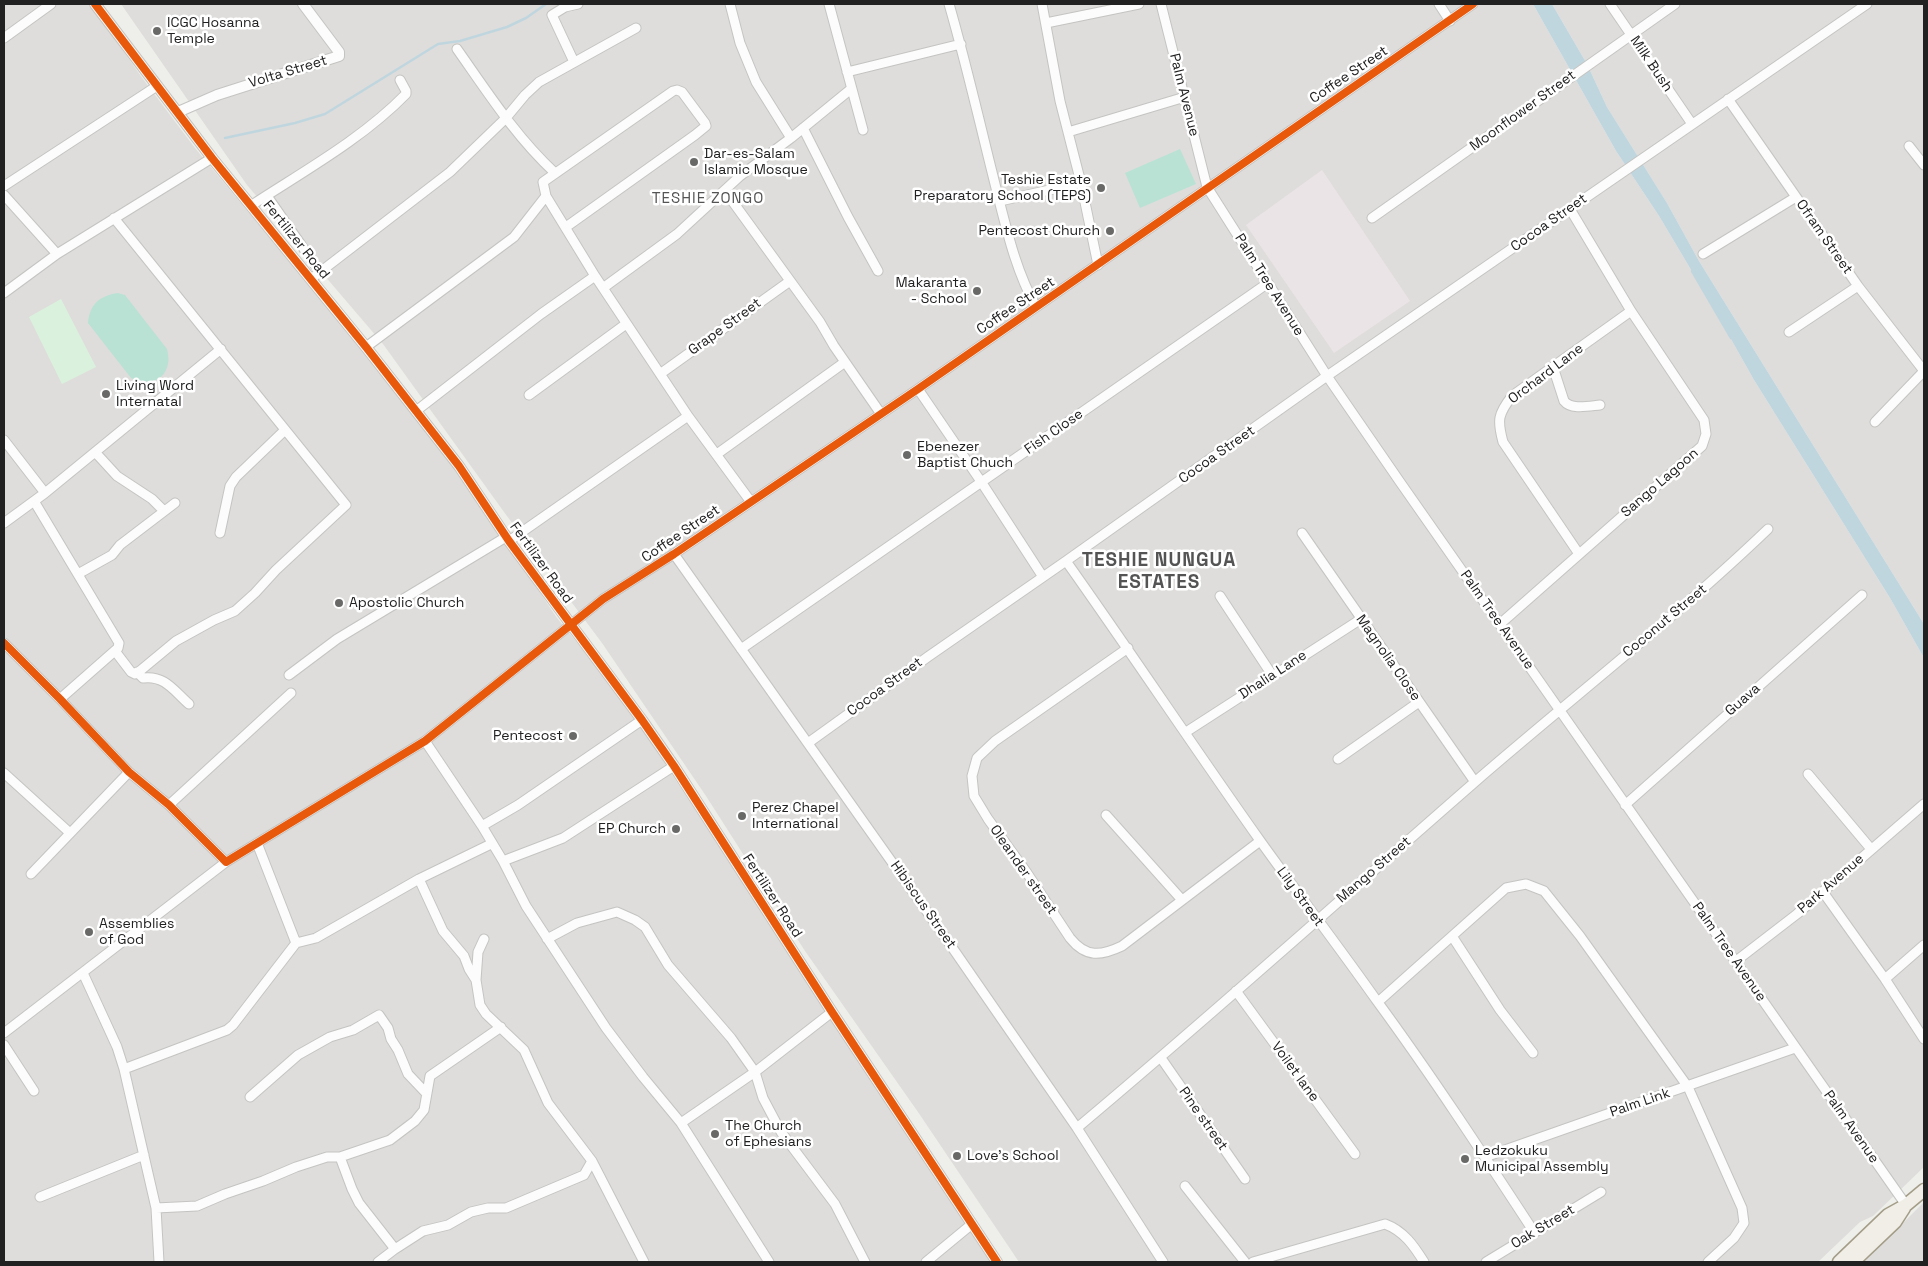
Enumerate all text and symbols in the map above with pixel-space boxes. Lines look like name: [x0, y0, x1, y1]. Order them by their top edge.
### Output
place label: ICGC Hosanna Temple: [167, 15, 260, 48]
marker: ICGC Hosanna Temple: [151, 25, 163, 37]
street label: Milk Bush: [1626, 33, 1676, 95]
street label: Coffee Street: [1307, 43, 1391, 107]
street label: Volta Street: [247, 52, 329, 92]
street label: Palm Avenue: [1166, 52, 1202, 138]
street label: Moonflower Street: [1467, 67, 1579, 155]
place label: Dar-es-Salam Islamic Mosque: [704, 146, 808, 178]
marker: Dar-es-Salam Islamic Mosque: [688, 156, 700, 168]
place label: Teshie Estate Preparatory School (TEPS): [914, 172, 1091, 204]
marker: Teshie Estate Preparatory School (TEPS): [1095, 182, 1107, 194]
district label: TESHIE ZONGO: [650, 190, 766, 208]
street label: Cocoa Street: [1508, 191, 1590, 255]
street label: Fertilizer Road: [259, 197, 333, 283]
street label: Ofram Street: [1792, 197, 1856, 277]
place label: Pentecost Church: [978, 223, 1100, 239]
marker: Pentecost Church: [1104, 225, 1116, 237]
street label: Palm Tree Avenue: [1231, 231, 1307, 339]
street label: Coffee Street: [974, 274, 1058, 338]
place label: Makaranta - School: [895, 275, 967, 308]
marker: Makaranta - School: [971, 285, 983, 297]
street label: Grape Street: [685, 295, 765, 359]
street label: Orchard Lane: [1505, 340, 1587, 408]
place label: Living Word Internatal: [116, 378, 194, 411]
marker: Living Word Internatal: [100, 388, 112, 400]
street label: Fish Close: [1022, 406, 1086, 458]
street label: Cocoa Street: [1176, 423, 1258, 487]
place label: Ebenezer Baptist Chuch: [917, 439, 1013, 472]
street label: Sango Lagoon: [1618, 445, 1702, 521]
marker: Ebenezer Baptist Chuch: [901, 449, 913, 461]
street label: Coffee Street: [639, 502, 723, 566]
street label: Fertilizer Road: [506, 519, 576, 607]
district label: TESHIE NUNGUA ESTATES: [1080, 550, 1238, 594]
street label: Palm Tree Avenue: [1457, 567, 1537, 673]
street label: Coconut Street: [1620, 581, 1710, 661]
place label: Apostolic Church: [349, 595, 464, 611]
marker: Apostolic Church: [333, 597, 345, 609]
street label: Magnolia Close: [1352, 612, 1424, 704]
street label: Dhalia Lane: [1236, 647, 1310, 703]
street label: Cocoa Street: [844, 654, 926, 720]
street label: Guava: [1722, 680, 1764, 720]
place label: Pentecost: [493, 728, 563, 744]
marker: Pentecost: [567, 730, 579, 742]
place label: Perez Chapel International: [752, 800, 839, 832]
marker: Perez Chapel International: [736, 810, 748, 822]
place label: EP Church: [598, 821, 666, 837]
street label: Oleander street: [986, 822, 1060, 918]
marker: EP Church: [670, 823, 682, 835]
street label: Mango Street: [1333, 833, 1415, 907]
street label: Fertilizer Road: [739, 851, 805, 941]
street label: Park Avenue: [1794, 851, 1868, 917]
street label: Hibiscus Street: [887, 858, 959, 952]
street label: Lily Street: [1273, 864, 1327, 930]
street label: Palm Tree Avenue: [1689, 899, 1769, 1005]
place label: Assemblies of God: [99, 916, 174, 949]
marker: Assemblies of God: [83, 926, 95, 938]
street label: Voilet lane: [1268, 1039, 1322, 1105]
street label: Pine street: [1175, 1084, 1231, 1154]
street label: Palm Link: [1608, 1085, 1672, 1121]
street label: Palm Avenue: [1820, 1087, 1882, 1167]
place label: The Church of Ephesians: [725, 1118, 812, 1150]
marker: The Church of Ephesians: [709, 1128, 721, 1140]
place label: Ledzokuku Municipal Assembly: [1475, 1143, 1609, 1176]
place label: Love's School: [967, 1148, 1059, 1164]
marker: Love's School: [951, 1150, 963, 1162]
marker: Ledzokuku Municipal Assembly: [1459, 1153, 1471, 1165]
street label: Oak Street: [1508, 1201, 1578, 1253]

